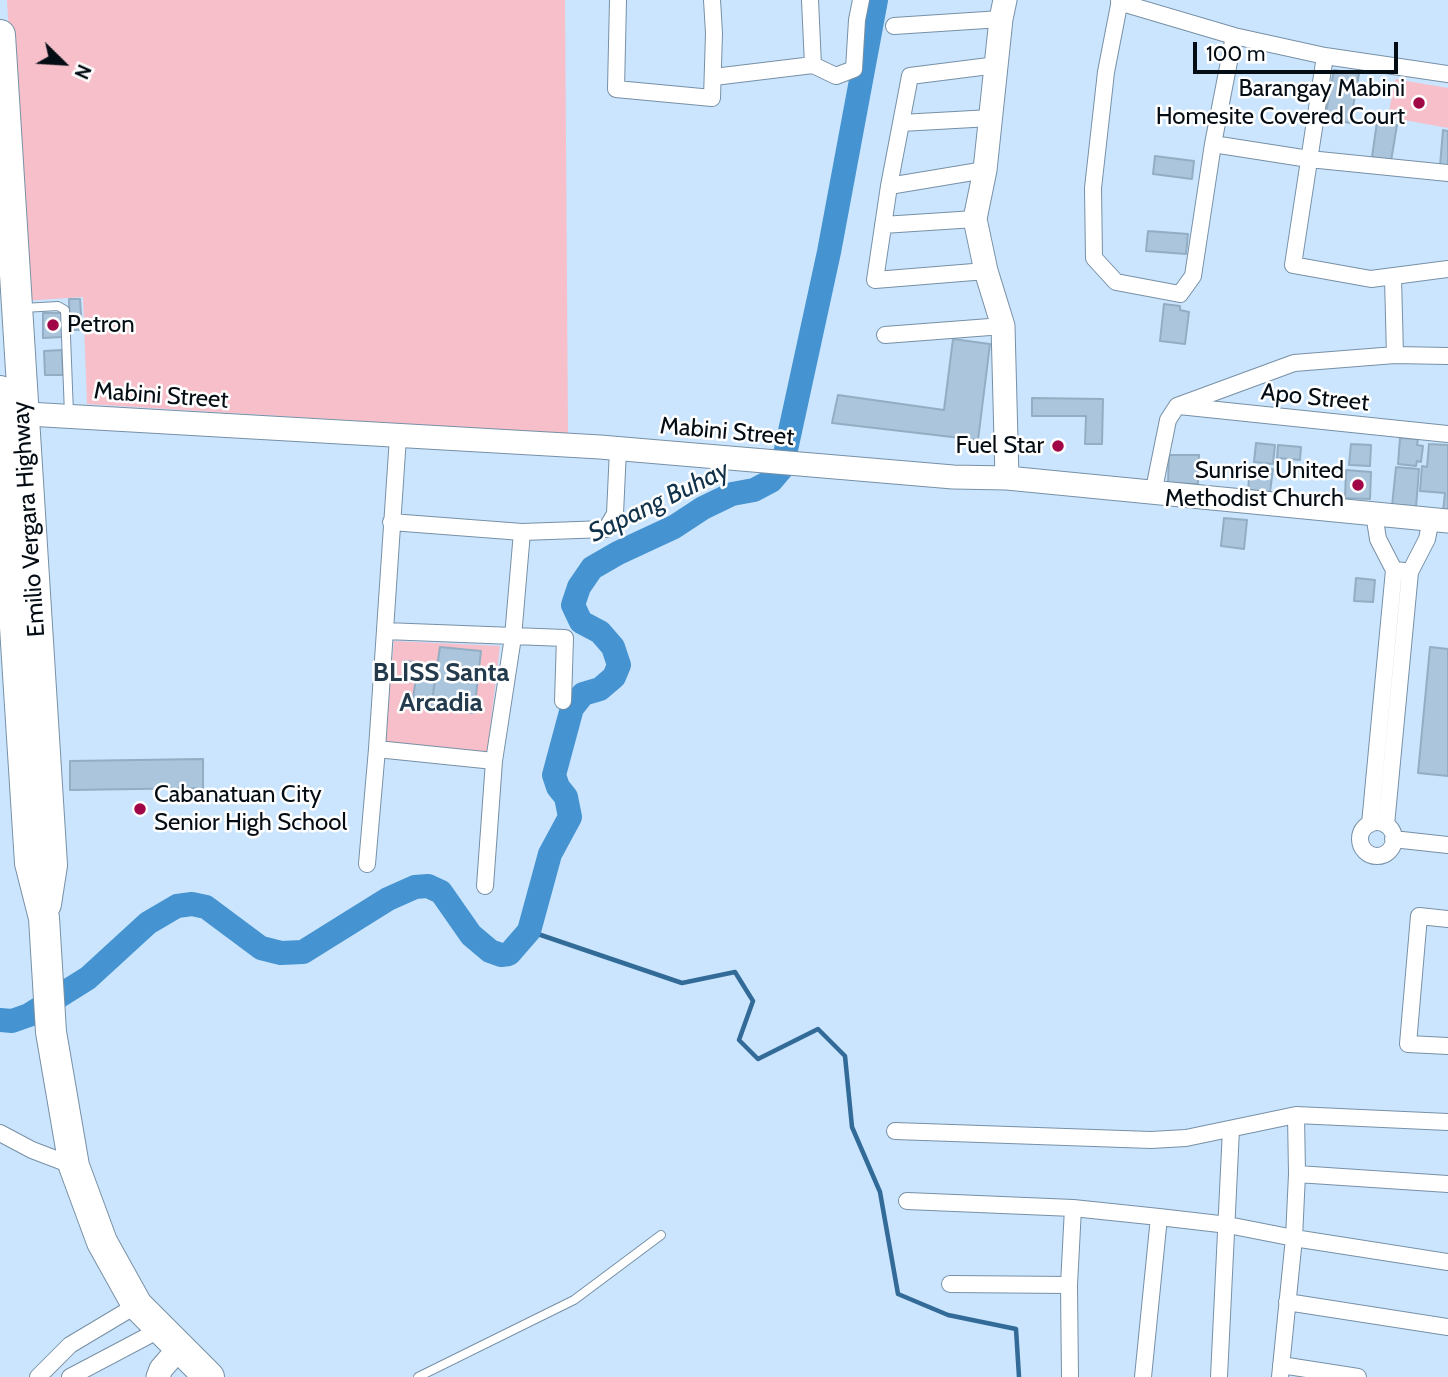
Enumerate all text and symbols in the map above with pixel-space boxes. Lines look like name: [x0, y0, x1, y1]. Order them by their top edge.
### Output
north arrow: [28, 28, 98, 98]
scale bar: [1196, 28, 1401, 72]
text: 100 m: [1206, 41, 1265, 66]
text: N: [69, 61, 96, 83]
place label: Barangay Mabini Homesite Covered Court: [1156, 75, 1405, 131]
marker: Barangay Mabini Homesite Covered Court: [1411, 95, 1427, 111]
place label: Petron: [67, 311, 135, 339]
marker: Petron: [45, 317, 61, 333]
street label: Mabini Street: [93, 377, 229, 415]
street label: Apo Street: [1260, 378, 1370, 418]
street label: Emilio Vergara Highway: [6, 400, 52, 638]
street label: Mabini Street: [659, 412, 795, 452]
place label: Fuel Star: [956, 432, 1044, 460]
marker: Fuel Star: [1050, 438, 1066, 454]
water label: Sapang Buhay: [584, 455, 734, 549]
place label: Sunrise United Methodist Church: [1165, 457, 1344, 513]
marker: Sunrise United Methodist Church: [1350, 477, 1366, 493]
district label: BLISS Santa Arcadia: [373, 657, 509, 718]
place label: Cabanatuan City Senior High School: [154, 781, 347, 837]
marker: Cabanatuan City Senior High School: [132, 801, 148, 817]

